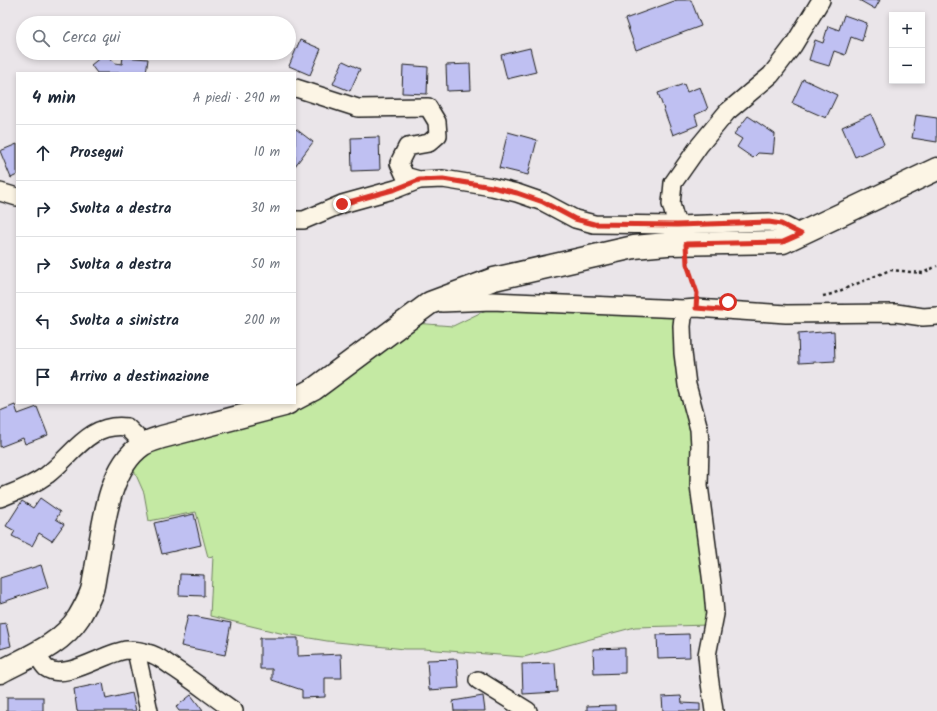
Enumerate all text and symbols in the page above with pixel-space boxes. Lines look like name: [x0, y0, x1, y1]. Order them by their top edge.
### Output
map controls: [889, 12, 925, 84]
button: +: [889, 12, 925, 48]
search box: [16, 16, 296, 60]
text: Cerca qui: [62, 26, 120, 50]
icon: search: [30, 27, 52, 49]
button: −: [889, 48, 925, 84]
text: 4 min: [32, 85, 76, 112]
text: A piedi · 290 m: [193, 88, 280, 109]
text: Prosegui: [70, 141, 123, 165]
icon: ahead: [32, 142, 54, 164]
text: 10 m: [254, 142, 280, 163]
route end: [333, 195, 351, 213]
text: Svolta a destra: [70, 197, 171, 221]
icon: right: [32, 198, 54, 220]
text: 30 m: [251, 198, 280, 219]
text: Svolta a destra: [70, 253, 171, 277]
icon: right: [32, 254, 54, 276]
text: 50 m: [251, 254, 280, 275]
route start: [719, 293, 737, 311]
text: Svolta a sinistra: [70, 309, 179, 333]
icon: left: [32, 310, 54, 332]
text: 200 m: [244, 310, 280, 331]
text: Arrivo a destinazione: [70, 365, 209, 389]
icon: arrive: [32, 366, 54, 388]

